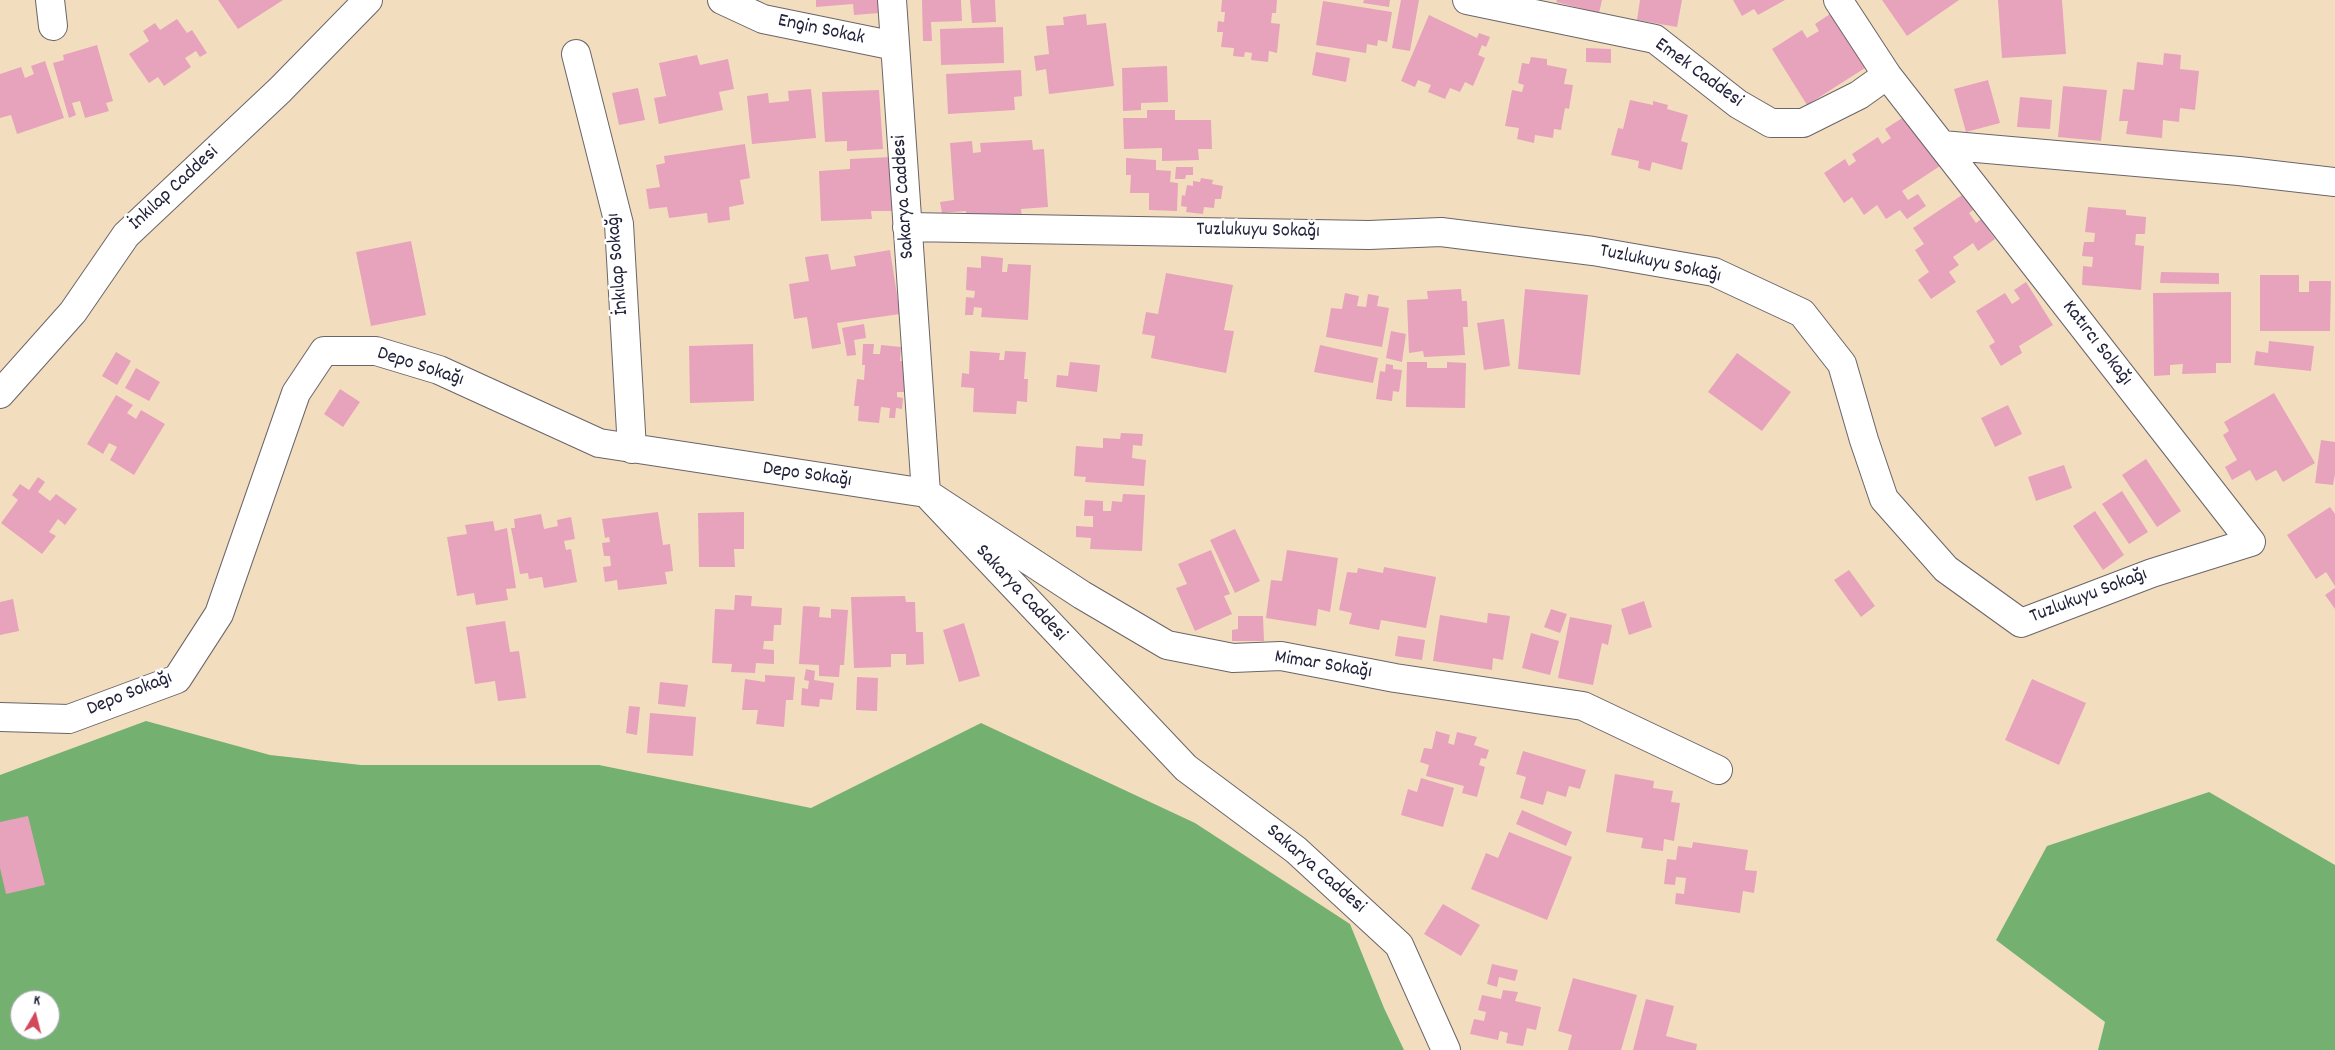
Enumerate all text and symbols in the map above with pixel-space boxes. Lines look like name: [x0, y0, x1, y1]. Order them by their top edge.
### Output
street label: Engin Sokak: [775, 10, 867, 52]
street label: Emek Caddesi: [1649, 34, 1747, 114]
street label: Sakarya Caddesi: [889, 134, 921, 260]
street label: İnkılap Caddesi: [125, 141, 225, 237]
street label: İnkılap Sokağı: [603, 212, 635, 316]
street label: Tuzlukuyu Sokağı: [1196, 219, 1320, 245]
street label: Tuzlukuyu Sokağı: [1597, 240, 1723, 290]
street label: Katırcı Sokağı: [2055, 297, 2137, 391]
street label: Depo Sokağı: [374, 343, 466, 393]
street label: Depo Sokağı: [761, 458, 853, 494]
street label: Sakarya Caddesi: [969, 540, 1071, 648]
street label: Tuzlukuyu Sokağı: [2027, 564, 2151, 630]
street label: Mimar Sokağı: [1273, 646, 1373, 686]
street label: Depo Sokağı: [84, 667, 176, 723]
street label: Sakarya Caddesi: [1260, 820, 1370, 920]
north arrow: [10, 990, 60, 1040]
text: K: [32, 991, 42, 1011]

